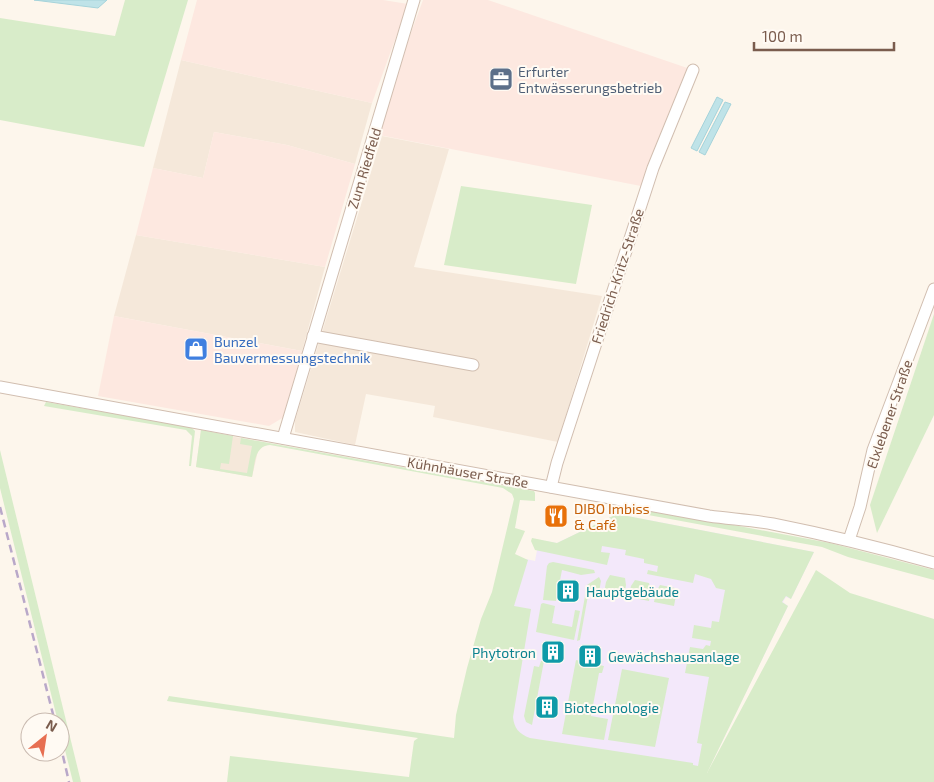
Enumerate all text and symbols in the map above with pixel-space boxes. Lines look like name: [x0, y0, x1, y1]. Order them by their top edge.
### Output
scale bar: [754, 20, 894, 52]
text: 100 m: [762, 27, 803, 45]
place label: Erfurter Entwässerungsbetrieb: [518, 63, 662, 96]
office icon: Erfurter Entwässerungsbetrieb: [488, 66, 514, 92]
street label: Zum Riedfeld: [344, 125, 384, 211]
street label: Friedrich-Kritz-Straße: [587, 206, 647, 346]
place label: Bunzel Bauvermessungstechnik: [214, 333, 370, 366]
shop icon: Bunzel Bauvermessungstechnik: [183, 336, 209, 362]
street label: Elxlebener Straße: [862, 357, 916, 471]
street label: Kühnhäuser Straße: [406, 453, 530, 491]
place label: DIBO Imbiss & Café: [574, 500, 650, 533]
restaurant icon: DIBO Imbiss & Café: [543, 503, 569, 529]
building icon: Hauptgebäude: [555, 578, 581, 604]
place label: Hauptgebäude: [586, 583, 679, 600]
building icon: Phytotron: [540, 639, 566, 665]
building icon: Gewächshausanlage: [577, 643, 603, 669]
place label: Phytotron: [472, 644, 536, 661]
place label: Gewächshausanlage: [608, 648, 739, 665]
building icon: Biotechnologie: [534, 694, 560, 720]
place label: Biotechnologie: [564, 699, 659, 716]
north arrow: [20, 712, 70, 762]
text: N: [43, 715, 60, 735]

